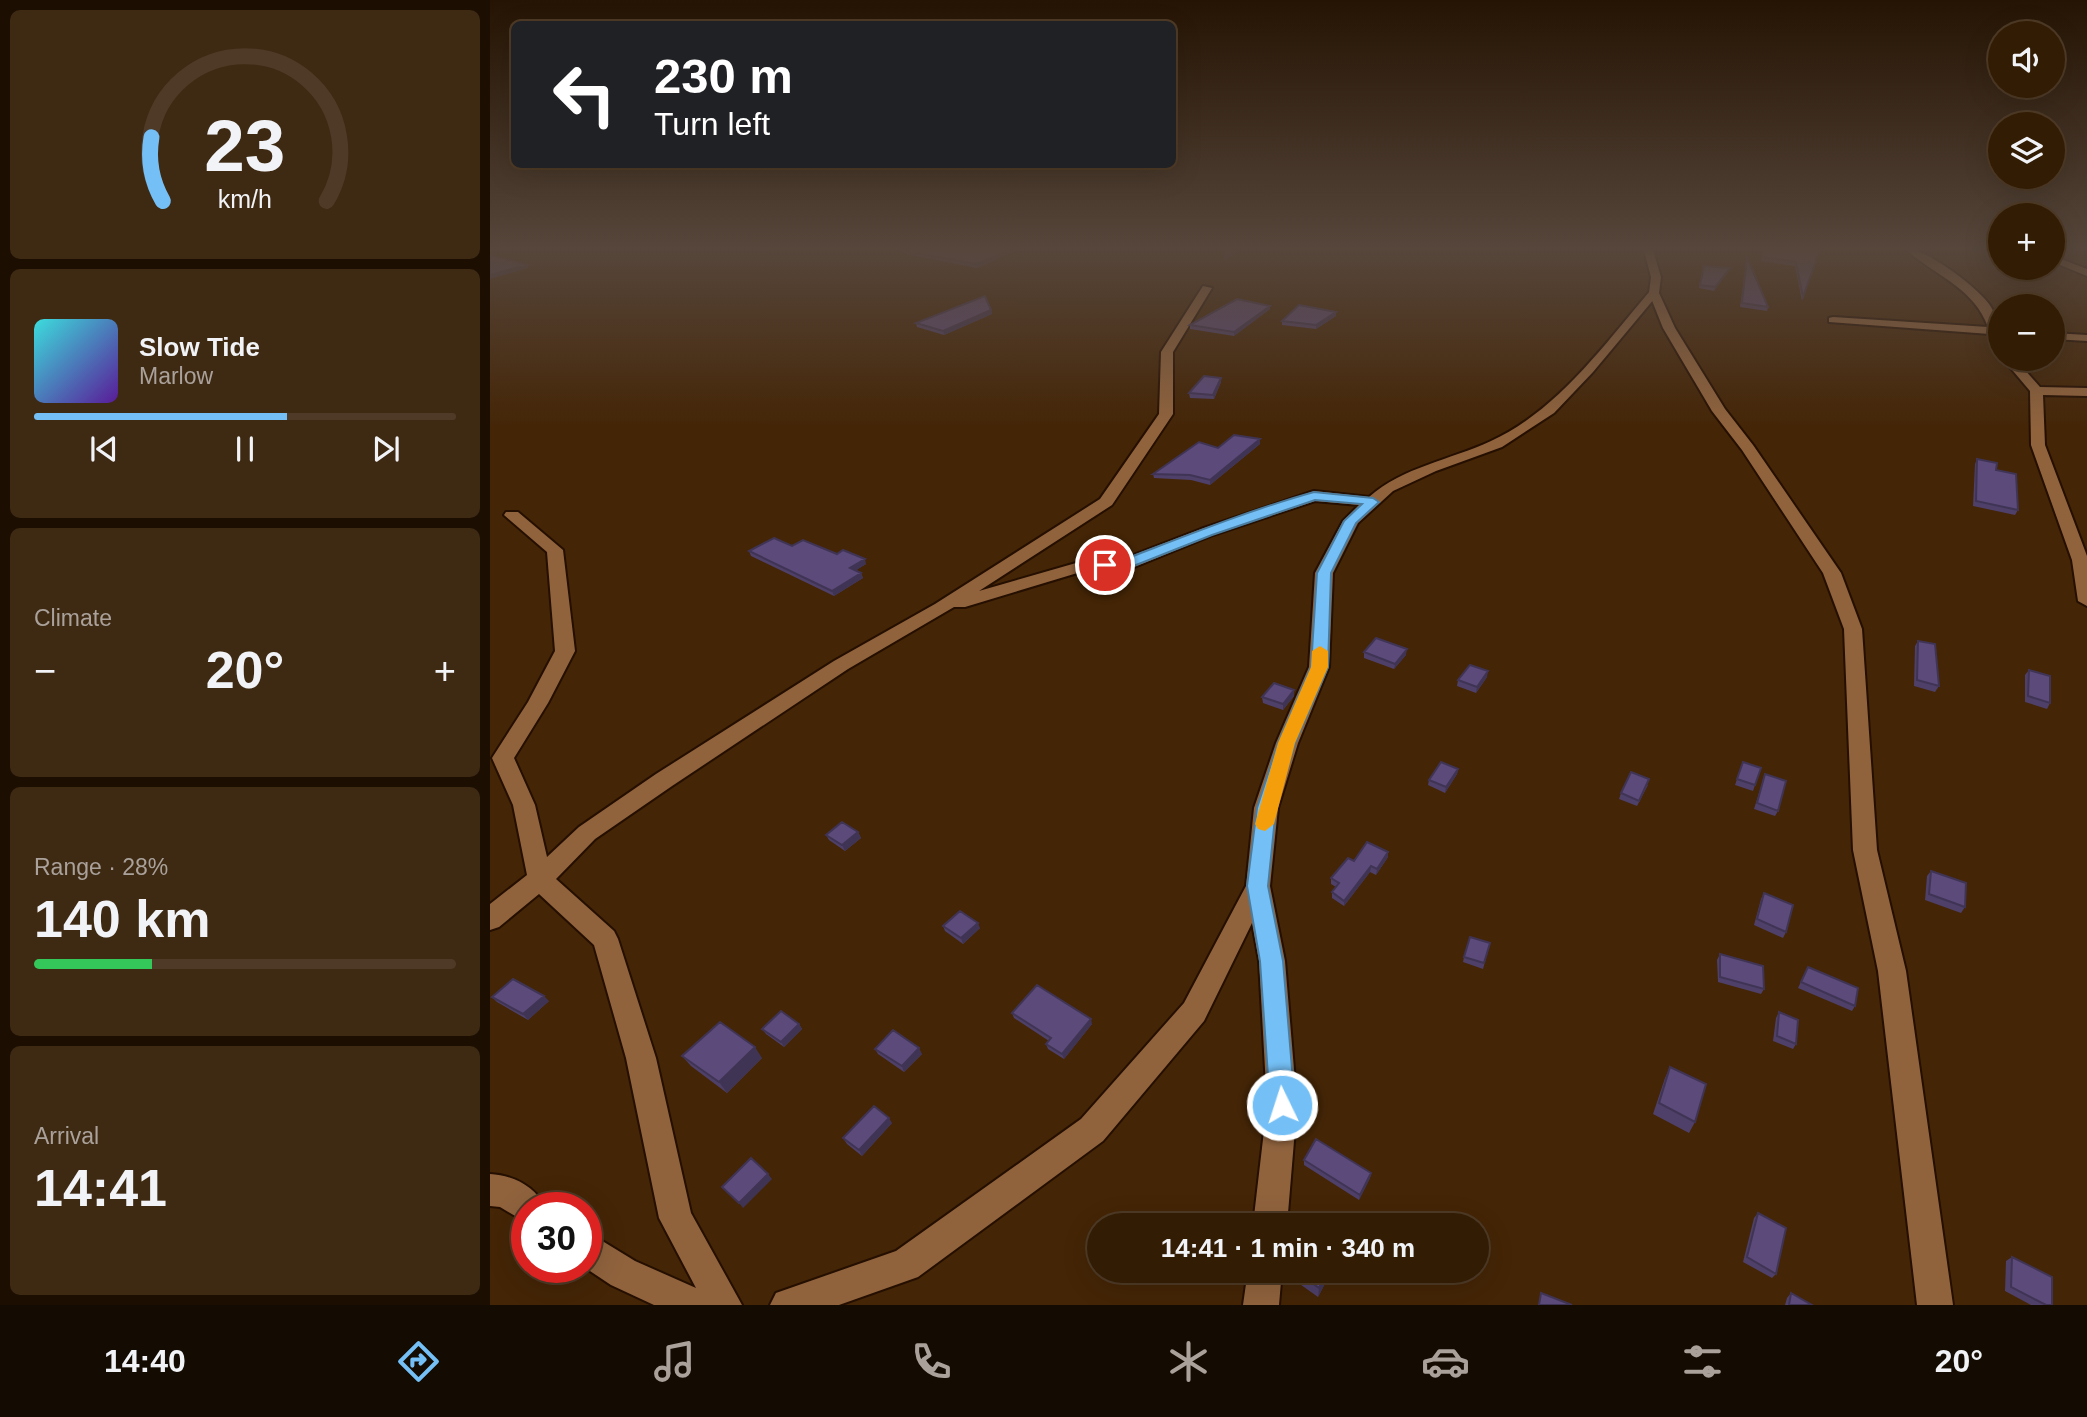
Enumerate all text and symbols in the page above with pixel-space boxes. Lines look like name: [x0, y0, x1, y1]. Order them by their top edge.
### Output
map controls: [1988, 21, 2065, 371]
button: sound: [1988, 21, 2065, 98]
icon: left: [539, 49, 630, 140]
text: 230 m: [654, 49, 793, 103]
text: 23: [205, 105, 285, 186]
text: Turn left: [654, 106, 770, 142]
button: layers: [1988, 112, 2065, 189]
text: km/h: [218, 184, 272, 212]
button: +: [1988, 203, 2065, 280]
button: −: [1988, 294, 2065, 371]
text: Slow Tide: [139, 332, 260, 362]
text: Marlow: [139, 363, 213, 389]
icon: previous: [85, 430, 123, 468]
icon: pause: [226, 430, 264, 468]
icon: next: [367, 430, 405, 468]
pin: [1075, 535, 1135, 595]
icon: arrive: [1086, 546, 1124, 584]
text: Climate: [34, 605, 112, 631]
text: 20°: [206, 641, 284, 699]
text: −: [34, 650, 56, 692]
text: +: [434, 650, 456, 692]
text: Range · 28%: [34, 854, 168, 880]
text: 140 km: [34, 890, 210, 948]
position arrow: [1245, 1068, 1319, 1142]
text: Arrival: [34, 1123, 99, 1149]
text: 14:41: [34, 1159, 167, 1217]
speed limit sign: 30: [511, 1192, 602, 1283]
text: 14:41 · 1 min · 340 m: [1161, 1233, 1415, 1263]
icon: directions: [394, 1337, 443, 1386]
icon: music: [650, 1337, 699, 1386]
icon: phone: [907, 1337, 956, 1386]
icon: climate: [1164, 1337, 1213, 1386]
icon: car: [1421, 1337, 1470, 1386]
icon: filters: [1678, 1337, 1727, 1386]
text: 14:40: [104, 1343, 186, 1379]
text: 20°: [1935, 1343, 1983, 1379]

